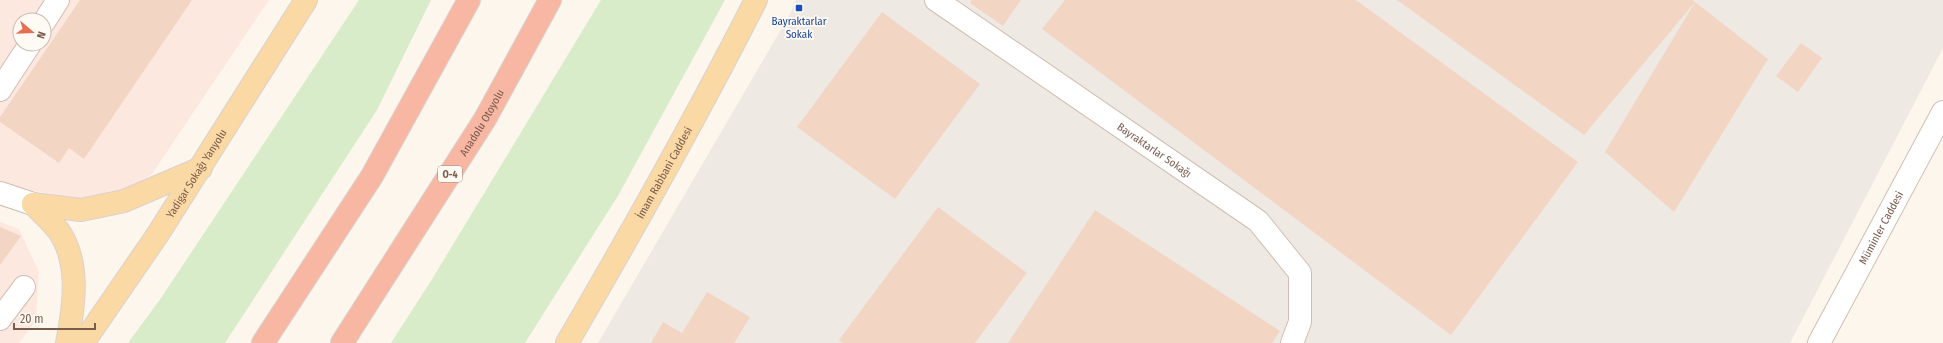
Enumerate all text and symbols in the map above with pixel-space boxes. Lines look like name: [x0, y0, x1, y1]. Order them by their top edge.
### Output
marker: Bayraktarlar Sokak: [794, 3, 804, 13]
north arrow: [12, 12, 52, 52]
place label: Bayraktarlar Sokak: [772, 15, 827, 41]
text: N: [34, 30, 48, 40]
street label: Anadolu Otoyolu: [457, 87, 507, 159]
street label: Bayraktarlar Sokağı: [1115, 120, 1194, 180]
street label: İmam Rabbani Caddesi: [633, 125, 695, 221]
street label: Yadigar Sokağı Yanyolu: [164, 127, 230, 221]
road number: O-4: [438, 166, 462, 182]
street label: Müminler Caddesi: [1857, 189, 1906, 267]
scale bar: [14, 305, 95, 331]
text: 20 m: [20, 312, 44, 326]

